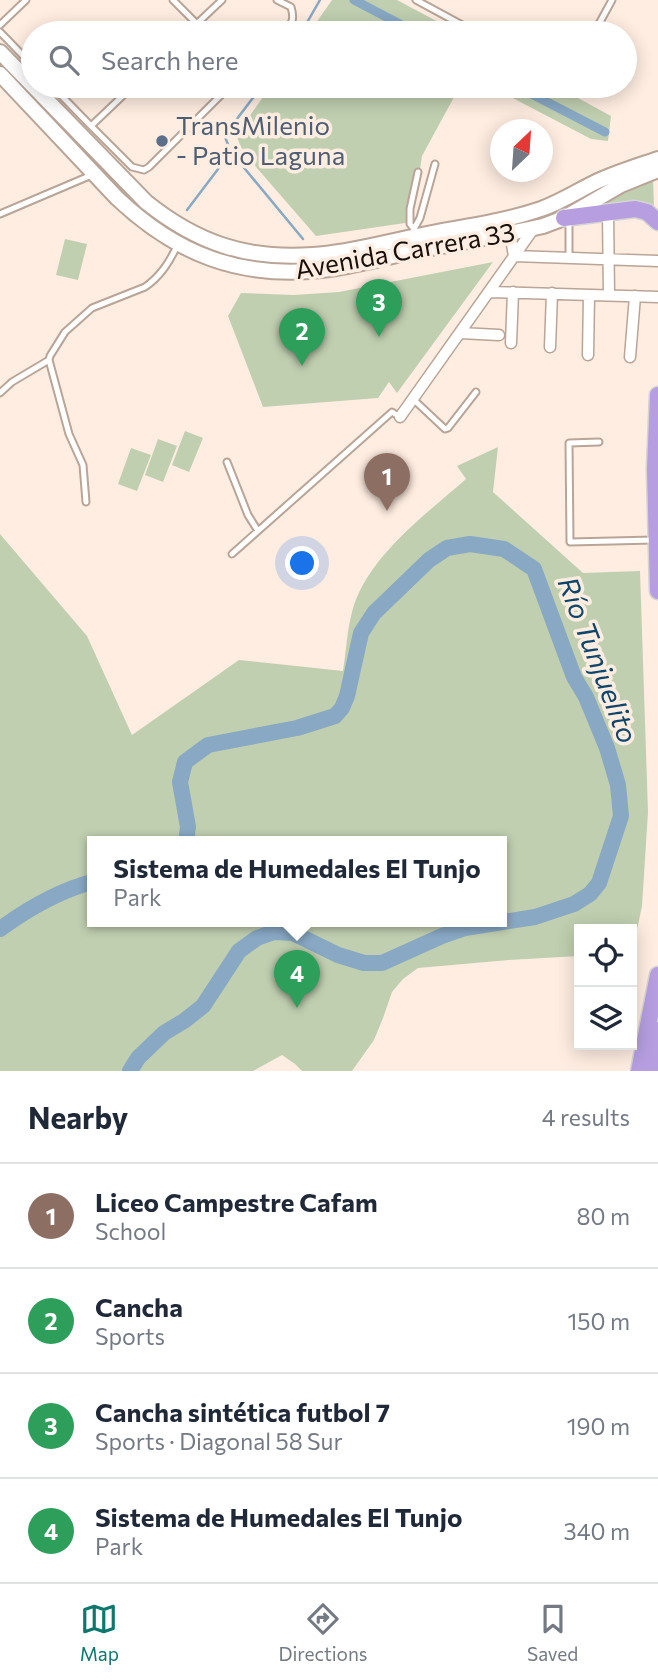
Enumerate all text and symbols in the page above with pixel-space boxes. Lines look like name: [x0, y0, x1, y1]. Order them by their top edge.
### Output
search box: [21, 21, 637, 98]
icon: search: [45, 41, 83, 79]
text: Search here: [101, 44, 239, 75]
place label: TransMilenio - Patio Laguna: [176, 109, 345, 170]
north arrow: [490, 119, 553, 182]
marker: TransMilenio - Patio Laguna: [154, 133, 170, 149]
street label: Avenida Carrera 33: [293, 215, 517, 284]
pin: 3: [356, 279, 402, 337]
pin: 2: [279, 308, 325, 366]
pin: 1: [364, 453, 410, 511]
your location: [285, 546, 319, 580]
water label: Río Tunjuelito: [552, 572, 646, 748]
popup: [87, 836, 507, 927]
text: Sistema de Humedales El Tunjo: [113, 852, 481, 883]
text: Park: [113, 883, 161, 911]
map controls: [574, 924, 637, 1050]
button: locate: [574, 924, 637, 987]
pin: 4: [274, 950, 320, 1008]
button: layers: [574, 987, 637, 1050]
text: Nearby: [28, 1098, 128, 1135]
text: 4 results: [542, 1103, 630, 1131]
text: Liceo Campestre Cafam: [95, 1186, 378, 1217]
text: 1: [46, 1202, 56, 1230]
text: 80 m: [577, 1202, 630, 1230]
text: School: [95, 1217, 166, 1245]
text: Cancha: [95, 1291, 183, 1322]
text: 2: [44, 1307, 58, 1335]
text: 150 m: [567, 1307, 630, 1335]
text: Sports: [95, 1322, 165, 1350]
text: Cancha sintética futbol 7: [95, 1396, 390, 1427]
text: 3: [44, 1412, 58, 1440]
text: 190 m: [567, 1412, 630, 1440]
text: Sports · Diagonal 58 Sur: [95, 1427, 343, 1455]
text: Sistema de Humedales El Tunjo: [95, 1501, 462, 1532]
text: 4: [44, 1517, 58, 1545]
text: 340 m: [564, 1517, 630, 1545]
text: Park: [95, 1532, 143, 1560]
tab: Map: [80, 1600, 119, 1665]
tab: Directions: [278, 1600, 368, 1665]
tab: Saved: [527, 1600, 578, 1665]

